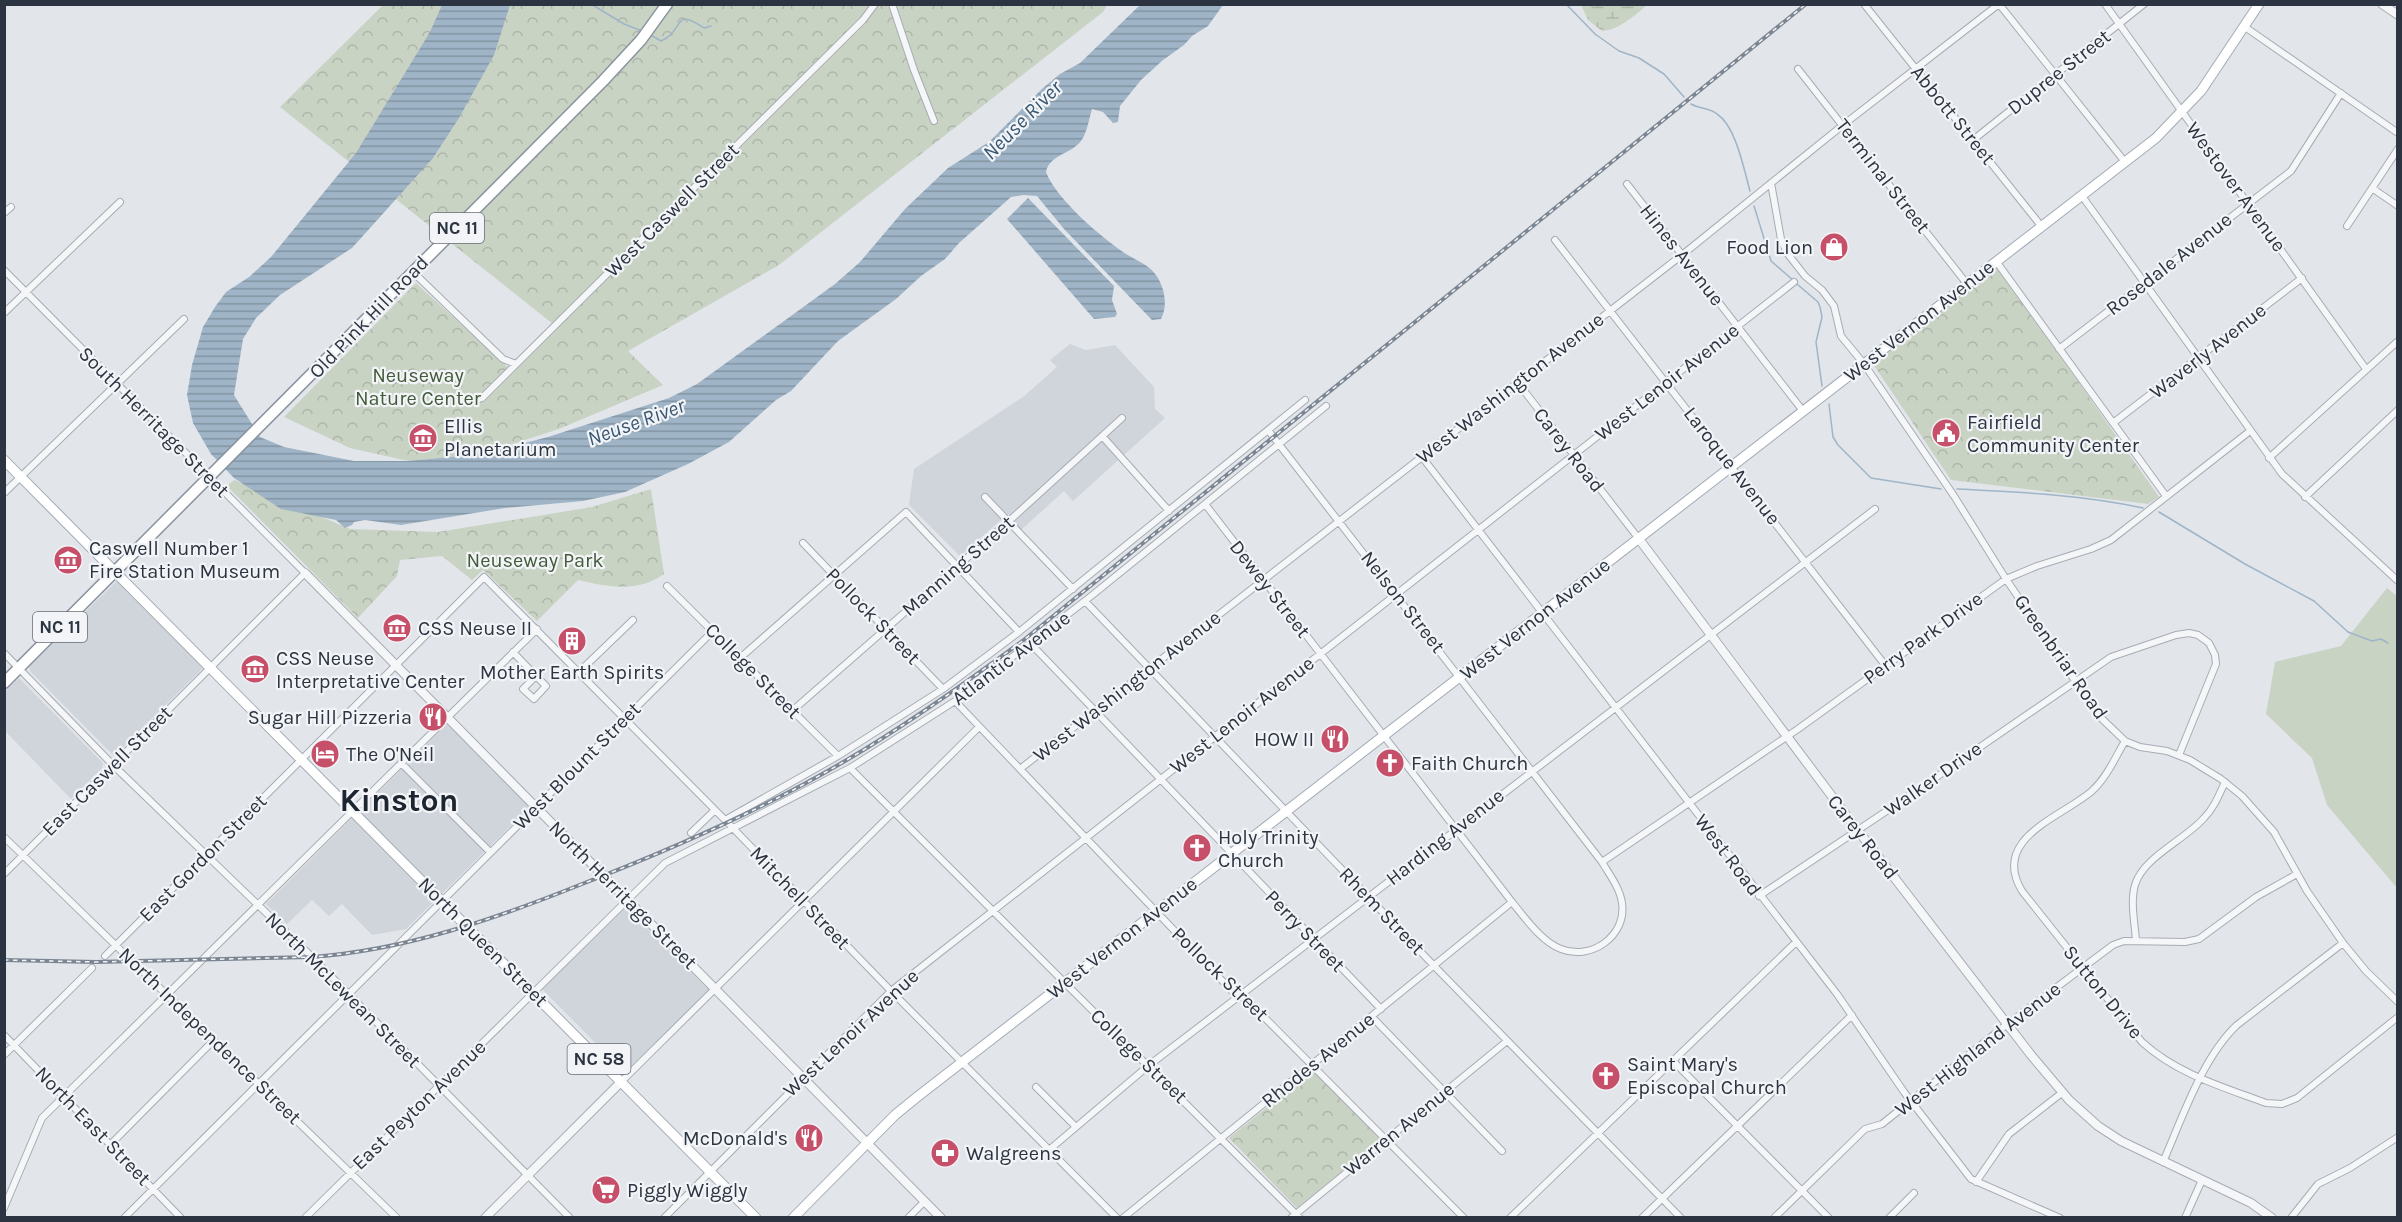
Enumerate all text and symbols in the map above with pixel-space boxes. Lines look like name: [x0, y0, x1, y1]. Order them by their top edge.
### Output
street label: Dupree Street: [2003, 24, 2115, 119]
street label: Abbott Street: [1906, 61, 2000, 170]
water label: Neuse River: [977, 75, 1067, 165]
street label: Terminal Street: [1831, 114, 1935, 238]
street label: Westover Avenue: [2181, 118, 2291, 256]
street label: West Caswell Street: [600, 138, 744, 282]
street label: Hines Avenue: [1635, 200, 1729, 310]
street label: Rosedale Avenue: [2102, 208, 2236, 320]
road number: NC 11: [430, 213, 484, 243]
shop icon: Food Lion: [1818, 231, 1850, 263]
place label: Food Lion: [1726, 236, 1813, 259]
street label: Old Pink Hill Road: [305, 251, 433, 383]
street label: West Vernon Avenue: [1839, 255, 1999, 387]
street label: Waverly Avenue: [2145, 298, 2271, 404]
street label: West Washington Avenue: [1412, 308, 1608, 468]
street label: West Lenoir Avenue: [1590, 319, 1744, 445]
street label: South Herritage Street: [74, 342, 234, 502]
park label: Neuseway Nature Center: [355, 364, 482, 410]
water label: Neuse River: [584, 393, 689, 451]
street label: Carey Road: [1529, 403, 1609, 497]
street label: Laroque Avenue: [1679, 403, 1785, 529]
place label: Fairfield Community Center: [1967, 411, 2140, 457]
place label: Ellis Planetarium: [444, 415, 557, 461]
public building icon: Fairfield Community Center: [1930, 417, 1962, 449]
museum icon: Ellis Planetarium: [407, 422, 439, 454]
street label: Manning Street: [897, 511, 1019, 621]
street label: Dewey Street: [1225, 536, 1315, 643]
place label: Caswell Number 1 Fire Station Museum: [89, 537, 280, 583]
museum icon: Caswell Number 1 Fire Station Museum: [52, 544, 84, 576]
street label: Nelson Street: [1356, 547, 1450, 658]
park label: Neuseway Park: [467, 549, 603, 572]
street label: West Vernon Avenue: [1455, 553, 1615, 685]
street label: Pollock Street: [821, 563, 925, 669]
street label: Perry Park Drive: [1859, 587, 1987, 689]
street label: Greenbriar Road: [2009, 590, 2113, 724]
street label: Atlantic Avenue: [947, 606, 1075, 710]
street label: West Washington Avenue: [1029, 606, 1225, 766]
road number: NC 11: [33, 612, 87, 642]
museum icon: CSS Neuse II: [381, 612, 413, 644]
place label: CSS Neuse II: [418, 617, 532, 640]
street label: College Street: [700, 618, 806, 724]
building icon: Mother Earth Spirits: [556, 625, 588, 657]
place label: CSS Neuse Interpretative Center: [276, 647, 465, 693]
street label: West Lenoir Avenue: [1165, 652, 1319, 778]
museum icon: CSS Neuse Interpretative Center: [239, 653, 271, 685]
place label: Mother Earth Spirits: [480, 661, 664, 684]
street label: West Blount Street: [509, 697, 646, 834]
street label: East Caswell Street: [37, 701, 177, 841]
restaurant icon: Sugar Hill Pizzeria: [417, 701, 449, 733]
place label: Sugar Hill Pizzeria: [248, 706, 412, 729]
restaurant icon: HOW II: [1319, 723, 1351, 755]
place label: HOW II: [1254, 728, 1314, 751]
street label: Walker Drive: [1880, 737, 1986, 821]
hotel icon: The O'Neil: [309, 738, 341, 770]
place label: The O'Neil: [346, 743, 434, 766]
church icon: Faith Church: [1374, 747, 1406, 779]
place label: Faith Church: [1411, 752, 1528, 775]
district label: Kinston: [340, 782, 458, 819]
street label: Harding Avenue: [1381, 784, 1509, 890]
street label: East Gordon Street: [135, 789, 272, 926]
street label: Carey Road: [1823, 790, 1903, 884]
street label: West Road: [1690, 810, 1766, 900]
street label: North Herritage Street: [544, 816, 702, 974]
place label: Holy Trinity Church: [1218, 826, 1319, 872]
church icon: Holy Trinity Church: [1181, 832, 1213, 864]
street label: Mitchell Street: [745, 842, 855, 955]
street label: Rhem Street: [1334, 862, 1430, 960]
street label: North Queen Street: [413, 872, 553, 1012]
street label: West Vernon Avenue: [1042, 872, 1202, 1004]
street label: Perry Street: [1260, 885, 1350, 977]
street label: North McLewean Street: [260, 907, 426, 1073]
street label: Pollock Street: [1167, 922, 1273, 1026]
street label: Sutton Drive: [2058, 941, 2148, 1043]
street label: North Independence Street: [114, 943, 306, 1130]
street label: West Lenoir Avenue: [779, 964, 923, 1102]
street label: West Highland Avenue: [1891, 977, 2065, 1121]
street label: College Street: [1086, 1004, 1193, 1108]
street label: Rhodes Avenue: [1257, 1007, 1379, 1113]
street label: East Peyton Avenue: [347, 1035, 491, 1175]
road number: NC 58: [568, 1044, 630, 1074]
place label: Saint Mary's Episcopal Church: [1627, 1053, 1787, 1099]
church icon: Saint Mary's Episcopal Church: [1590, 1060, 1622, 1092]
street label: North East Street: [31, 1062, 156, 1190]
street label: Warren Avenue: [1339, 1077, 1459, 1181]
restaurant icon: McDonald's: [793, 1122, 825, 1154]
place label: McDonald's: [683, 1127, 788, 1150]
pharmacy icon: Walgreens: [929, 1137, 961, 1169]
place label: Walgreens: [966, 1142, 1062, 1165]
supermarket icon: Piggly Wiggly: [590, 1174, 622, 1206]
place label: Piggly Wiggly: [627, 1179, 748, 1202]

